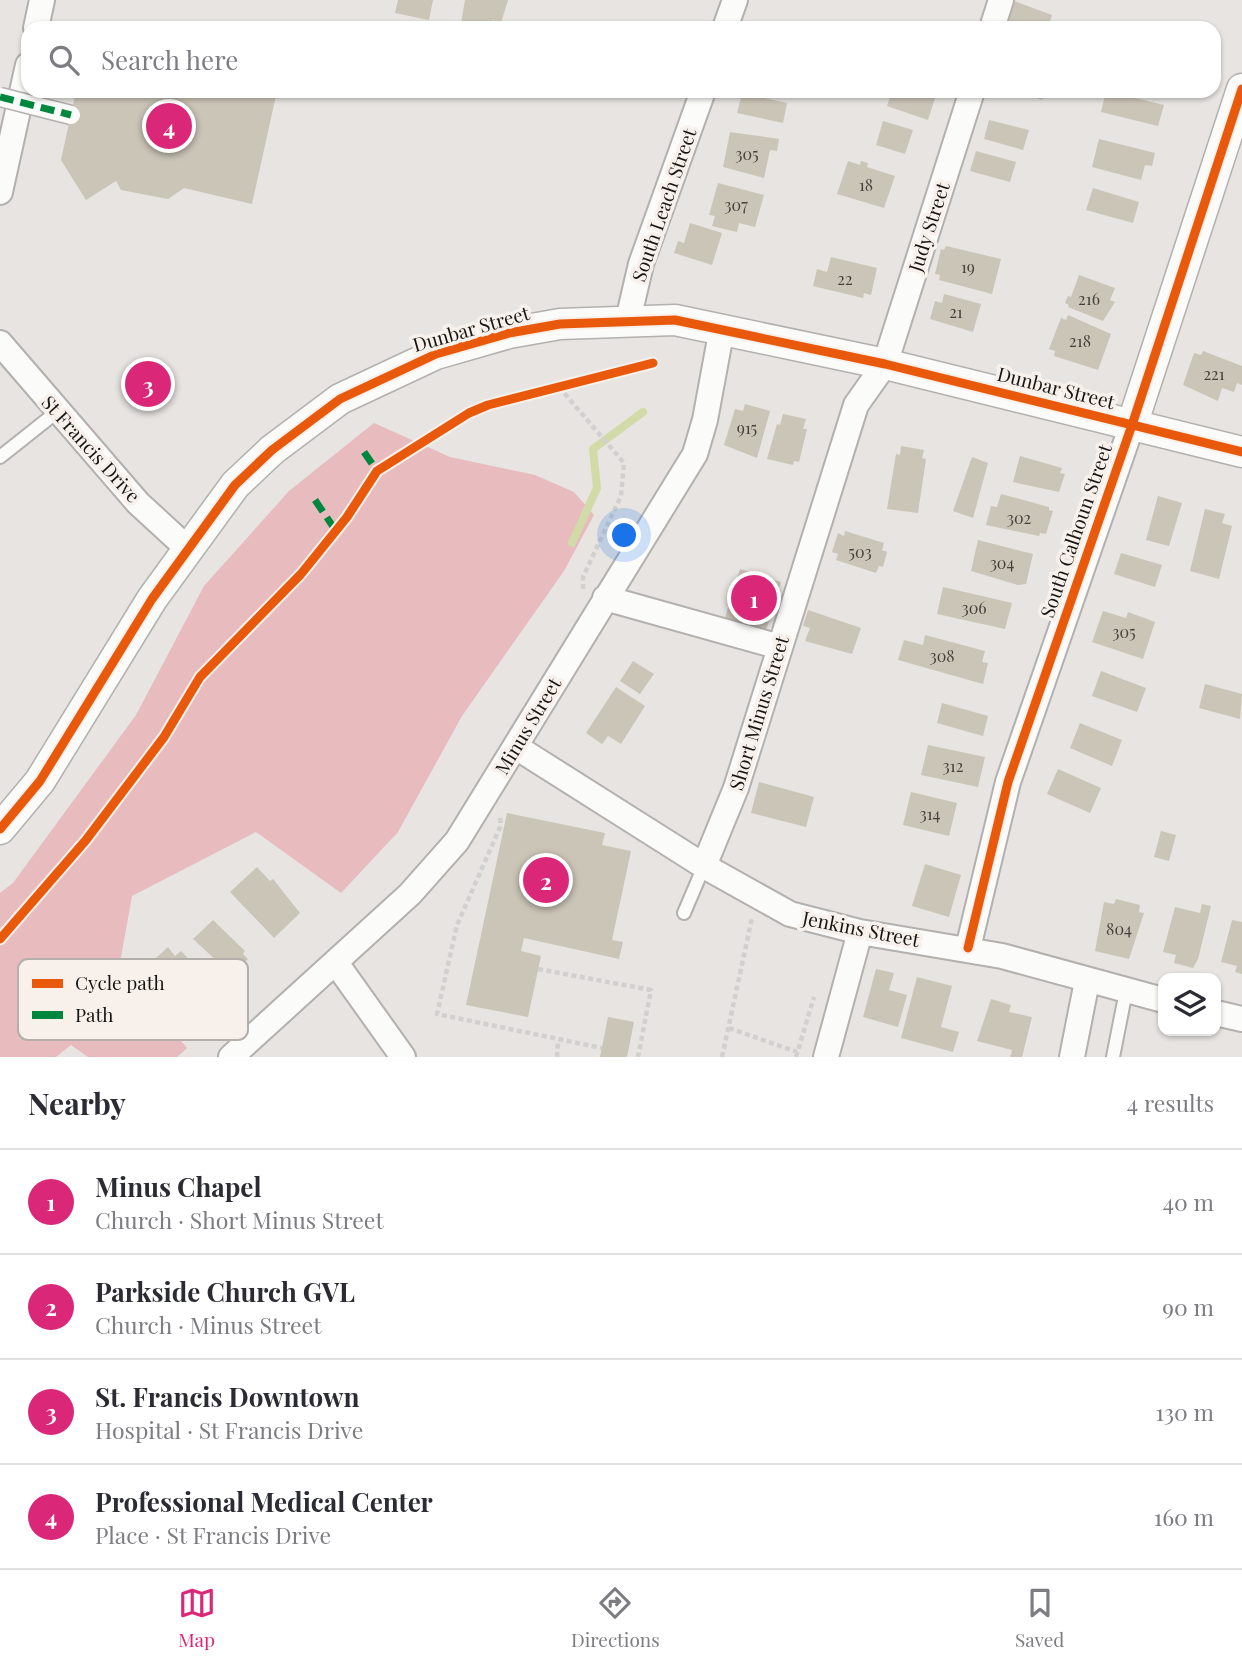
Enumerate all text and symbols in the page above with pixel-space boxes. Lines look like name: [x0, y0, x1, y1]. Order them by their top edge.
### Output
search box: [21, 21, 1221, 98]
icon: search: [45, 41, 83, 79]
text: Search here: [101, 42, 238, 77]
pin: 4: [146, 100, 192, 152]
street label: South Leach Street: [625, 124, 702, 285]
house number: 305: [735, 143, 759, 164]
house number: 18: [859, 174, 873, 195]
street label: Judy Street: [901, 178, 955, 276]
house number: 307: [724, 194, 748, 215]
house number: 19: [961, 256, 975, 277]
house number: 22: [837, 268, 853, 289]
house number: 216: [1078, 288, 1100, 309]
street label: Dunbar Street: [409, 299, 532, 357]
house number: 21: [949, 301, 963, 322]
house number: 218: [1069, 330, 1091, 351]
pin: 3: [125, 358, 171, 410]
street label: Dunbar Street: [995, 360, 1118, 414]
house number: 221: [1203, 363, 1225, 384]
street label: St Francis Drive: [37, 389, 147, 508]
house number: 915: [737, 417, 757, 438]
street label: South Calhoun Street: [1033, 440, 1117, 621]
house number: 302: [1007, 507, 1031, 528]
your location: [607, 518, 641, 552]
house number: 503: [848, 541, 872, 562]
house number: 304: [990, 552, 1014, 573]
pin: 1: [731, 572, 777, 624]
house number: 306: [961, 597, 987, 618]
house number: 305: [1112, 621, 1136, 642]
street label: Short Minus Street: [722, 632, 794, 793]
house number: 308: [929, 645, 955, 666]
street label: Minus Street: [488, 672, 566, 779]
house number: 312: [943, 755, 963, 776]
house number: 314: [919, 803, 941, 824]
pin: 2: [523, 854, 569, 906]
street label: Jenkins Street: [800, 904, 922, 952]
house number: 804: [1106, 918, 1132, 939]
legend: [18, 959, 248, 1040]
text: Cycle path: [75, 969, 165, 995]
map controls: [1158, 973, 1221, 1036]
button: layers: [1158, 973, 1221, 1036]
text: Path: [75, 1001, 113, 1027]
text: Nearby: [28, 1083, 126, 1123]
text: 4 results: [1127, 1087, 1214, 1118]
text: Minus Chapel: [95, 1169, 261, 1204]
text: 1: [47, 1186, 55, 1217]
text: 40 m: [1163, 1186, 1214, 1217]
text: Church · Short Minus Street: [95, 1204, 384, 1235]
text: Parkside Church GVL: [95, 1274, 355, 1309]
text: 2: [45, 1291, 57, 1322]
text: 90 m: [1162, 1291, 1214, 1322]
text: Church · Minus Street: [95, 1309, 321, 1340]
text: St. Francis Downtown: [95, 1379, 359, 1414]
text: 3: [45, 1396, 57, 1427]
text: 130 m: [1156, 1396, 1214, 1427]
text: Hospital · St Francis Drive: [95, 1414, 363, 1445]
text: Professional Medical Center: [95, 1484, 433, 1519]
text: 4: [45, 1501, 57, 1532]
text: 160 m: [1154, 1501, 1214, 1532]
text: Place · St Francis Drive: [95, 1519, 331, 1550]
tab: Map: [178, 1584, 216, 1652]
tab: Directions: [571, 1584, 660, 1652]
tab: Saved: [1015, 1584, 1064, 1652]

